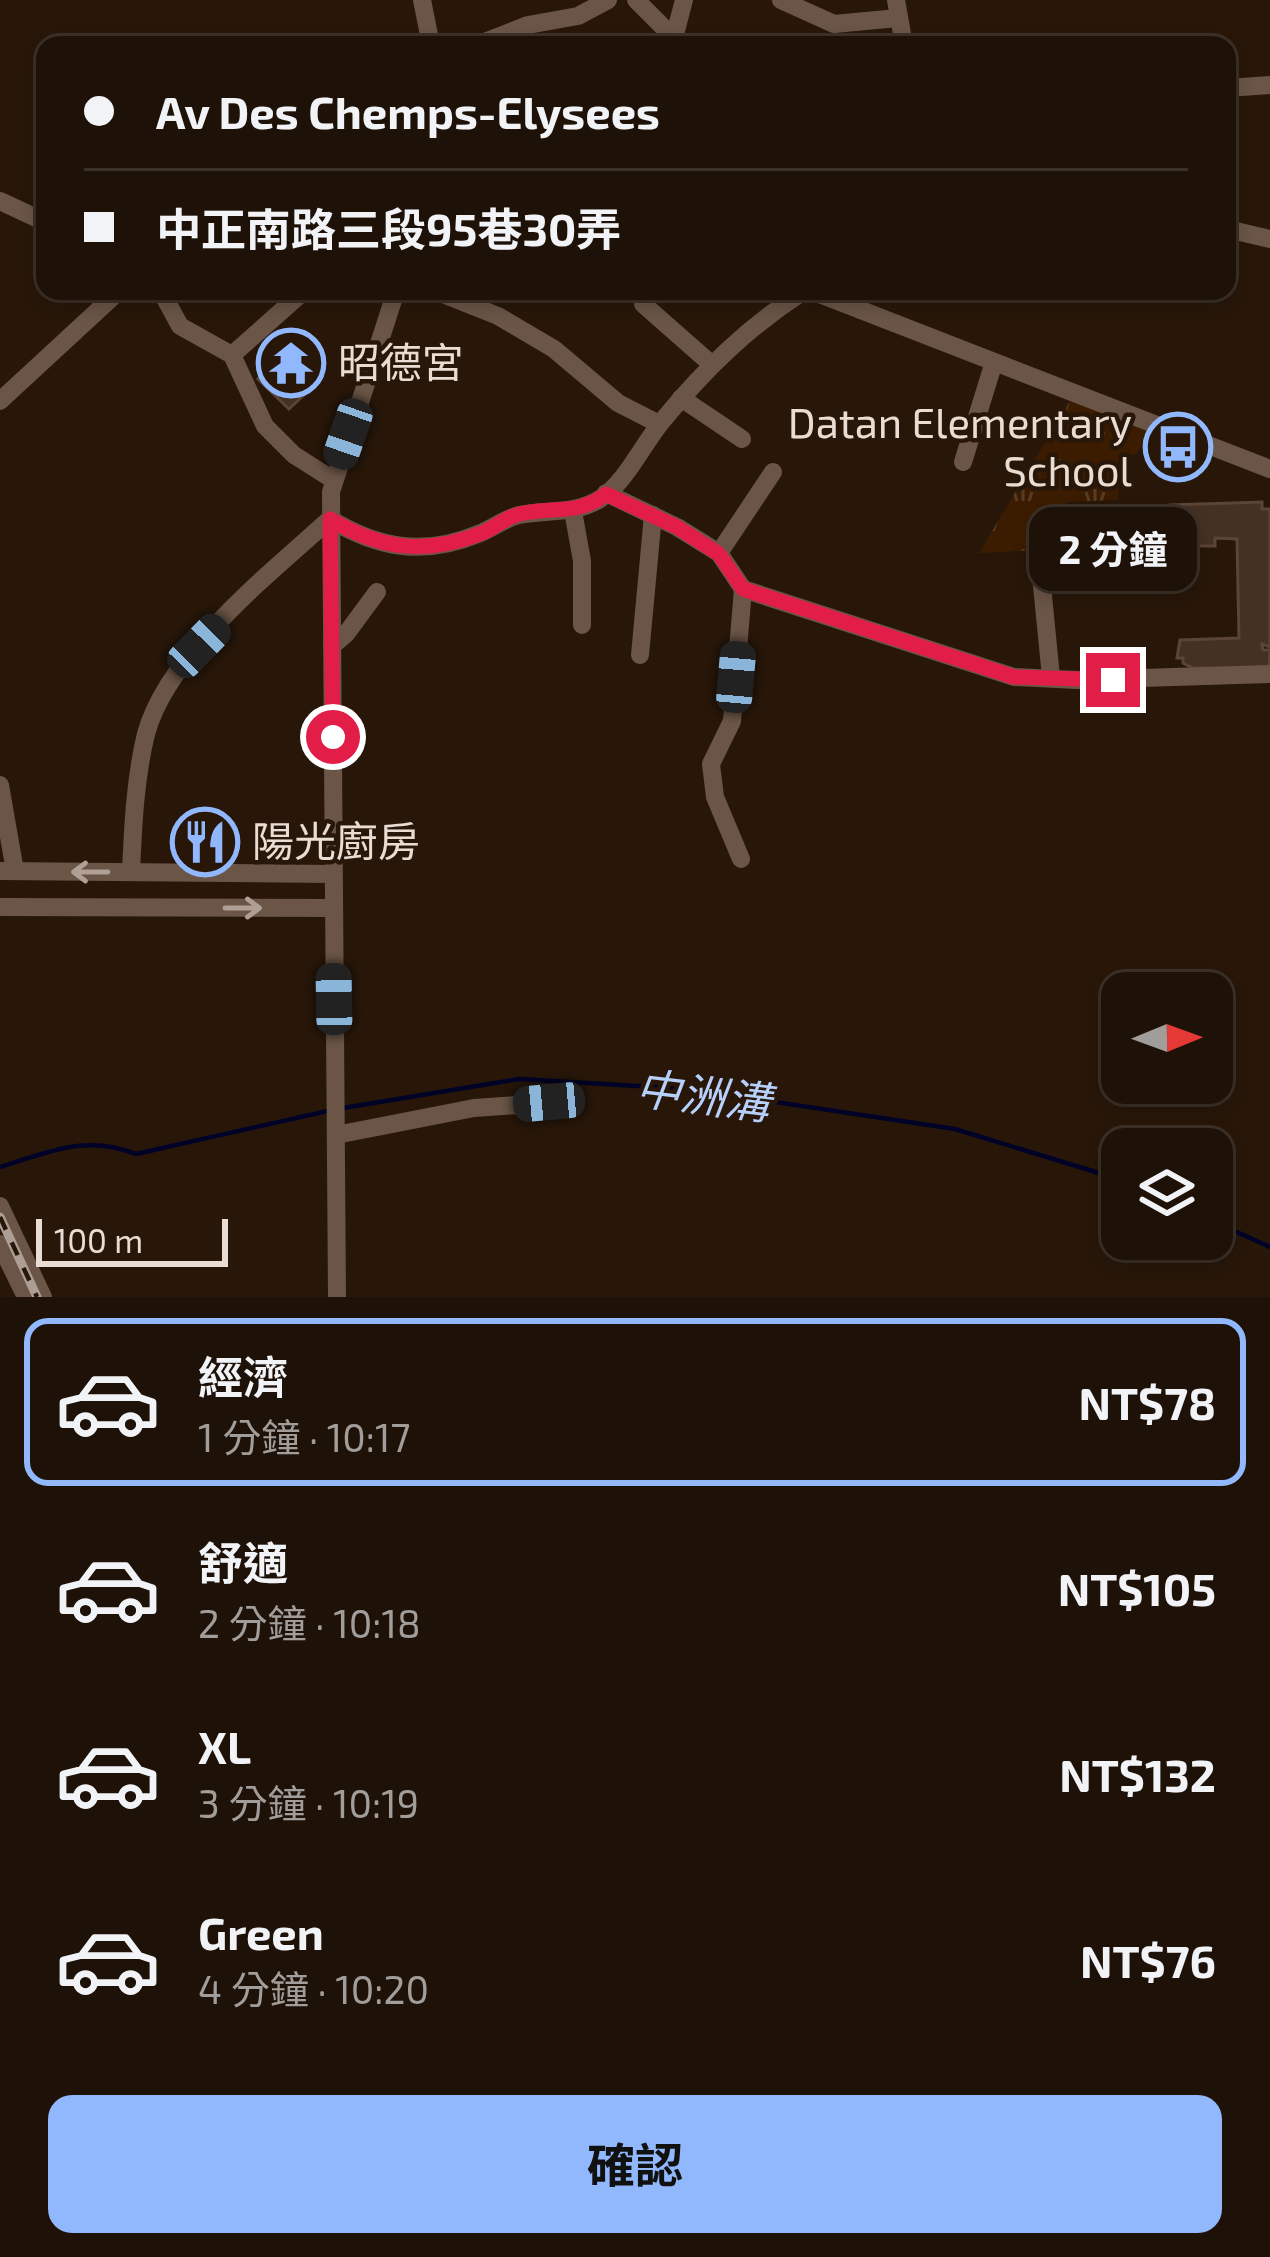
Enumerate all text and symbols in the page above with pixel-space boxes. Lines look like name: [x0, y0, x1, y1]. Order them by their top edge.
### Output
text: Av Des Chemps-Elysees: [156, 84, 660, 138]
text: 中正南路三段95巷30弄: [156, 201, 621, 255]
temple icon: 昭德宮: [256, 328, 326, 398]
place label: 昭德宮: [338, 336, 464, 386]
car: [319, 394, 377, 474]
place label: Datan Elementary School: [788, 396, 1133, 494]
bus stop icon: Datan Elementary School: [1143, 412, 1213, 482]
callout: 2 分鐘: [1029, 506, 1197, 590]
text: 2 分鐘: [1058, 525, 1168, 572]
car: [161, 608, 237, 684]
car: [715, 640, 757, 714]
route end: [1086, 653, 1140, 707]
route start: [306, 710, 360, 764]
restaurant icon: 陽光廚房: [170, 807, 240, 877]
place label: 陽光廚房: [252, 815, 420, 865]
one-way arrow: [71, 861, 110, 883]
one-way arrow: [223, 897, 262, 919]
car: [315, 963, 353, 1035]
north arrow: [1101, 972, 1233, 1104]
map controls: [1101, 972, 1233, 1260]
water label: 中洲溝: [633, 1059, 779, 1130]
car: [512, 1081, 586, 1123]
button: layers: [1101, 1128, 1233, 1260]
scale bar: [36, 1213, 228, 1266]
text: 100 m: [54, 1220, 143, 1260]
icon: car: [54, 1348, 162, 1456]
text: 經濟: [198, 1349, 288, 1403]
text: NT$78: [1079, 1375, 1216, 1429]
text: 1 分鐘 · 10:17: [198, 1413, 411, 1460]
icon: car: [54, 1534, 162, 1642]
text: 舒適: [198, 1535, 288, 1589]
text: NT$105: [1058, 1561, 1216, 1615]
text: 2 分鐘 · 10:18: [198, 1599, 421, 1646]
text: XL: [198, 1719, 251, 1773]
icon: car: [54, 1720, 162, 1828]
text: NT$132: [1059, 1747, 1216, 1801]
text: 3 分鐘 · 10:19: [198, 1779, 419, 1826]
text: Green: [198, 1905, 324, 1959]
icon: car: [54, 1906, 162, 2014]
text: NT$76: [1080, 1933, 1216, 1987]
text: 4 分鐘 · 10:20: [198, 1965, 429, 2012]
button: 確認: [48, 2095, 1222, 2233]

